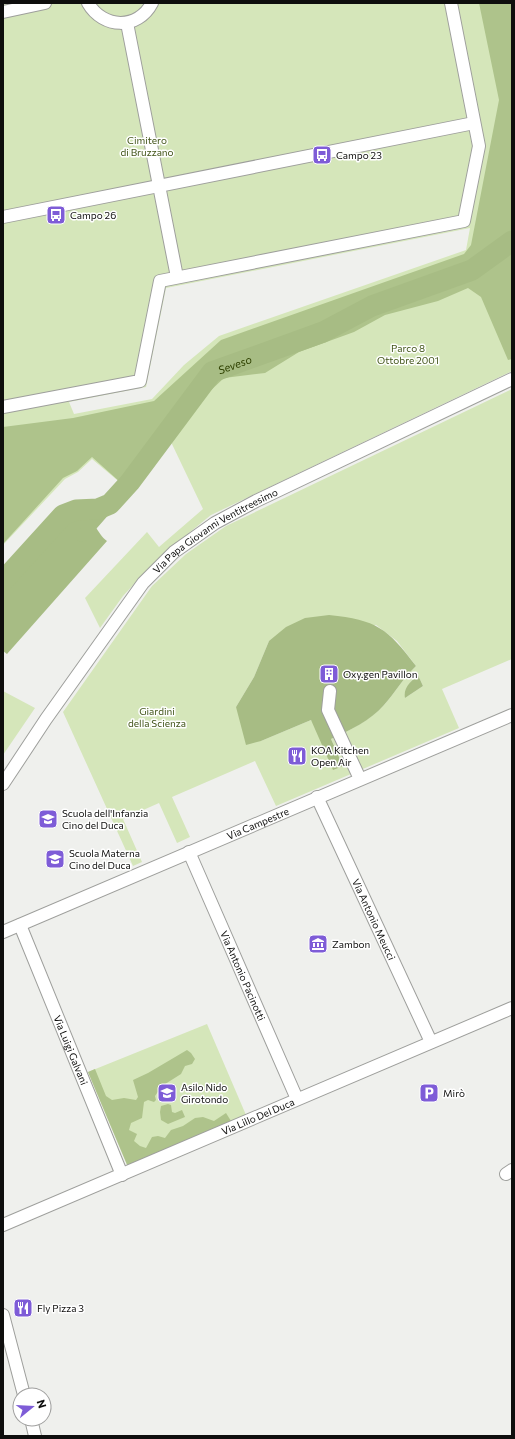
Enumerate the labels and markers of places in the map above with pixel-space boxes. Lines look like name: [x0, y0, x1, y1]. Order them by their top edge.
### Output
bus stop icon: Campo 23: [311, 144, 333, 166]
place label: Campo 23: [336, 149, 382, 161]
bus stop icon: Campo 26: [45, 204, 67, 226]
place label: Campo 26: [70, 209, 116, 221]
building icon: Oxy.gen Pavillon: [318, 663, 340, 685]
place label: Oxy.gen Pavillon: [343, 668, 417, 680]
place label: KOA Kitchen Open Air: [311, 744, 369, 768]
restaurant icon: KOA Kitchen Open Air: [286, 745, 308, 767]
place label: Scuola dell'Infanzia Cino del Duca: [62, 807, 148, 831]
school or university icon: Scuola dell'Infanzia Cino del Duca: [37, 808, 59, 830]
place label: Scuola Materna Cino del Duca: [69, 847, 140, 871]
school or university icon: Scuola Materna Cino del Duca: [44, 848, 66, 870]
museum icon: Zambon: [307, 933, 329, 955]
place label: Zambon: [332, 938, 370, 950]
place label: Asilo Nido Girotondo: [181, 1081, 228, 1105]
school or university icon: Asilo Nido Girotondo: [156, 1082, 178, 1104]
parking icon: Mirò: [418, 1082, 440, 1104]
place label: Mirò: [443, 1087, 465, 1099]
restaurant icon: Fly Pizza 3: [12, 1297, 34, 1319]
place label: Fly Pizza 3: [37, 1302, 84, 1314]

